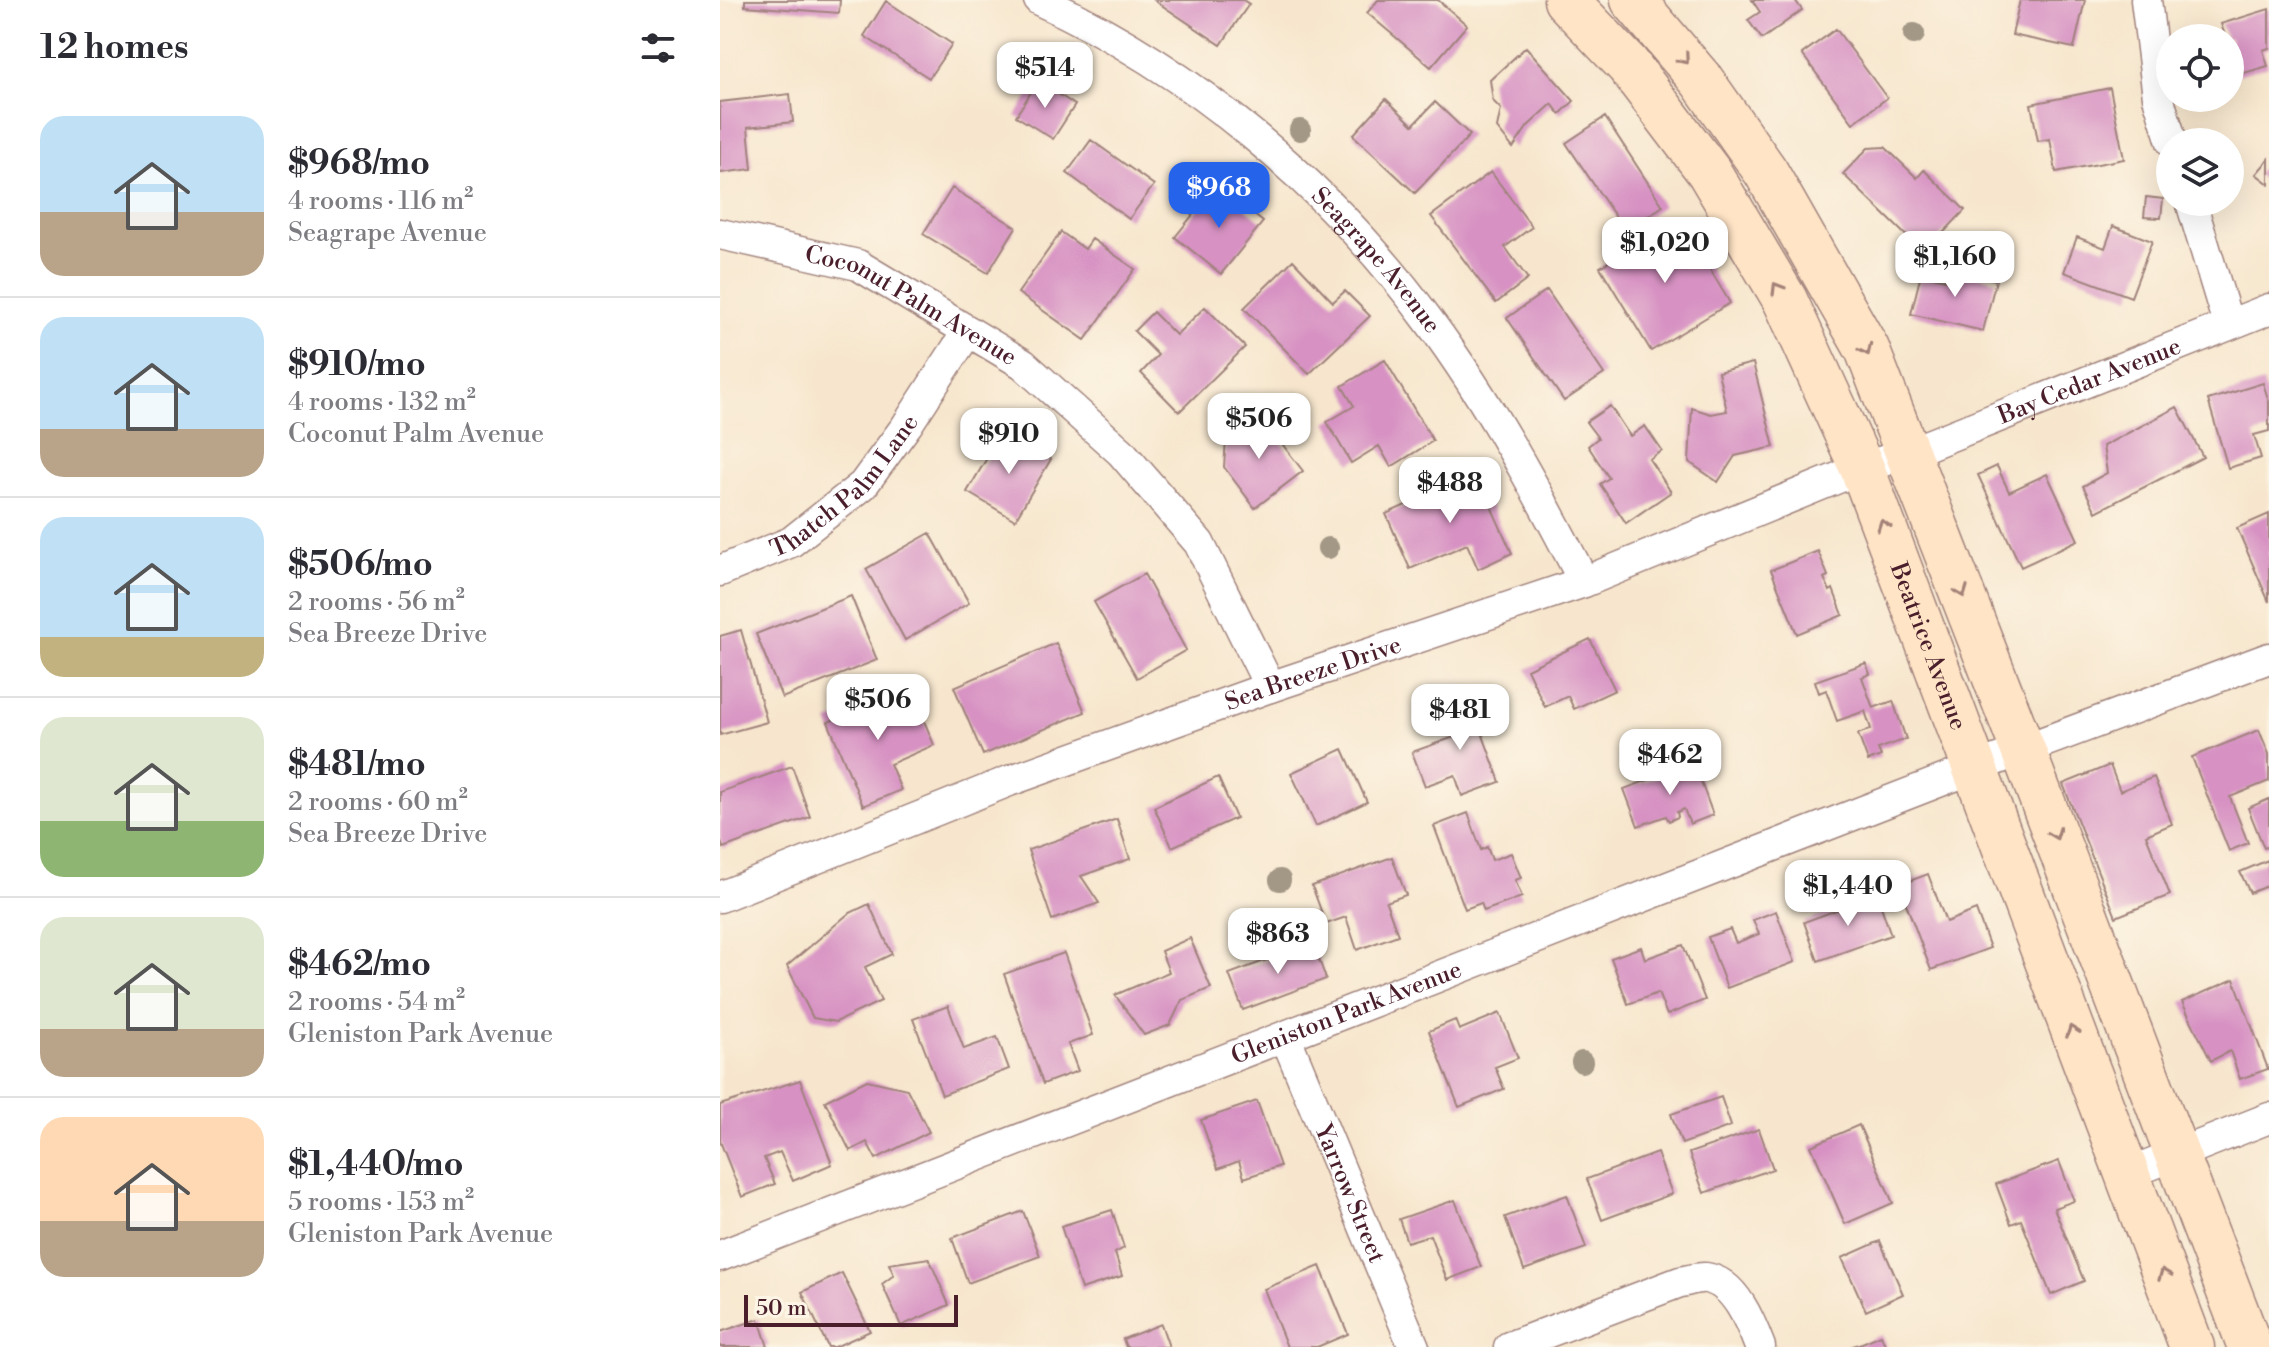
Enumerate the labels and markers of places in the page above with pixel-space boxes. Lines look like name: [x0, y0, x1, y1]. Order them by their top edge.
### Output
pin: $514: [998, 42, 1092, 110]
pin: $968: [1172, 162, 1266, 230]
pin: $1,020: [1600, 217, 1730, 285]
pin: $1,160: [1890, 231, 2020, 299]
pin: $506: [1212, 393, 1306, 461]
pin: $910: [962, 408, 1056, 476]
pin: $488: [1403, 457, 1497, 525]
pin: $506: [831, 674, 925, 742]
pin: $481: [1413, 684, 1507, 752]
pin: $462: [1623, 729, 1717, 797]
pin: $1,440: [1783, 860, 1913, 928]
pin: $863: [1231, 908, 1325, 976]

